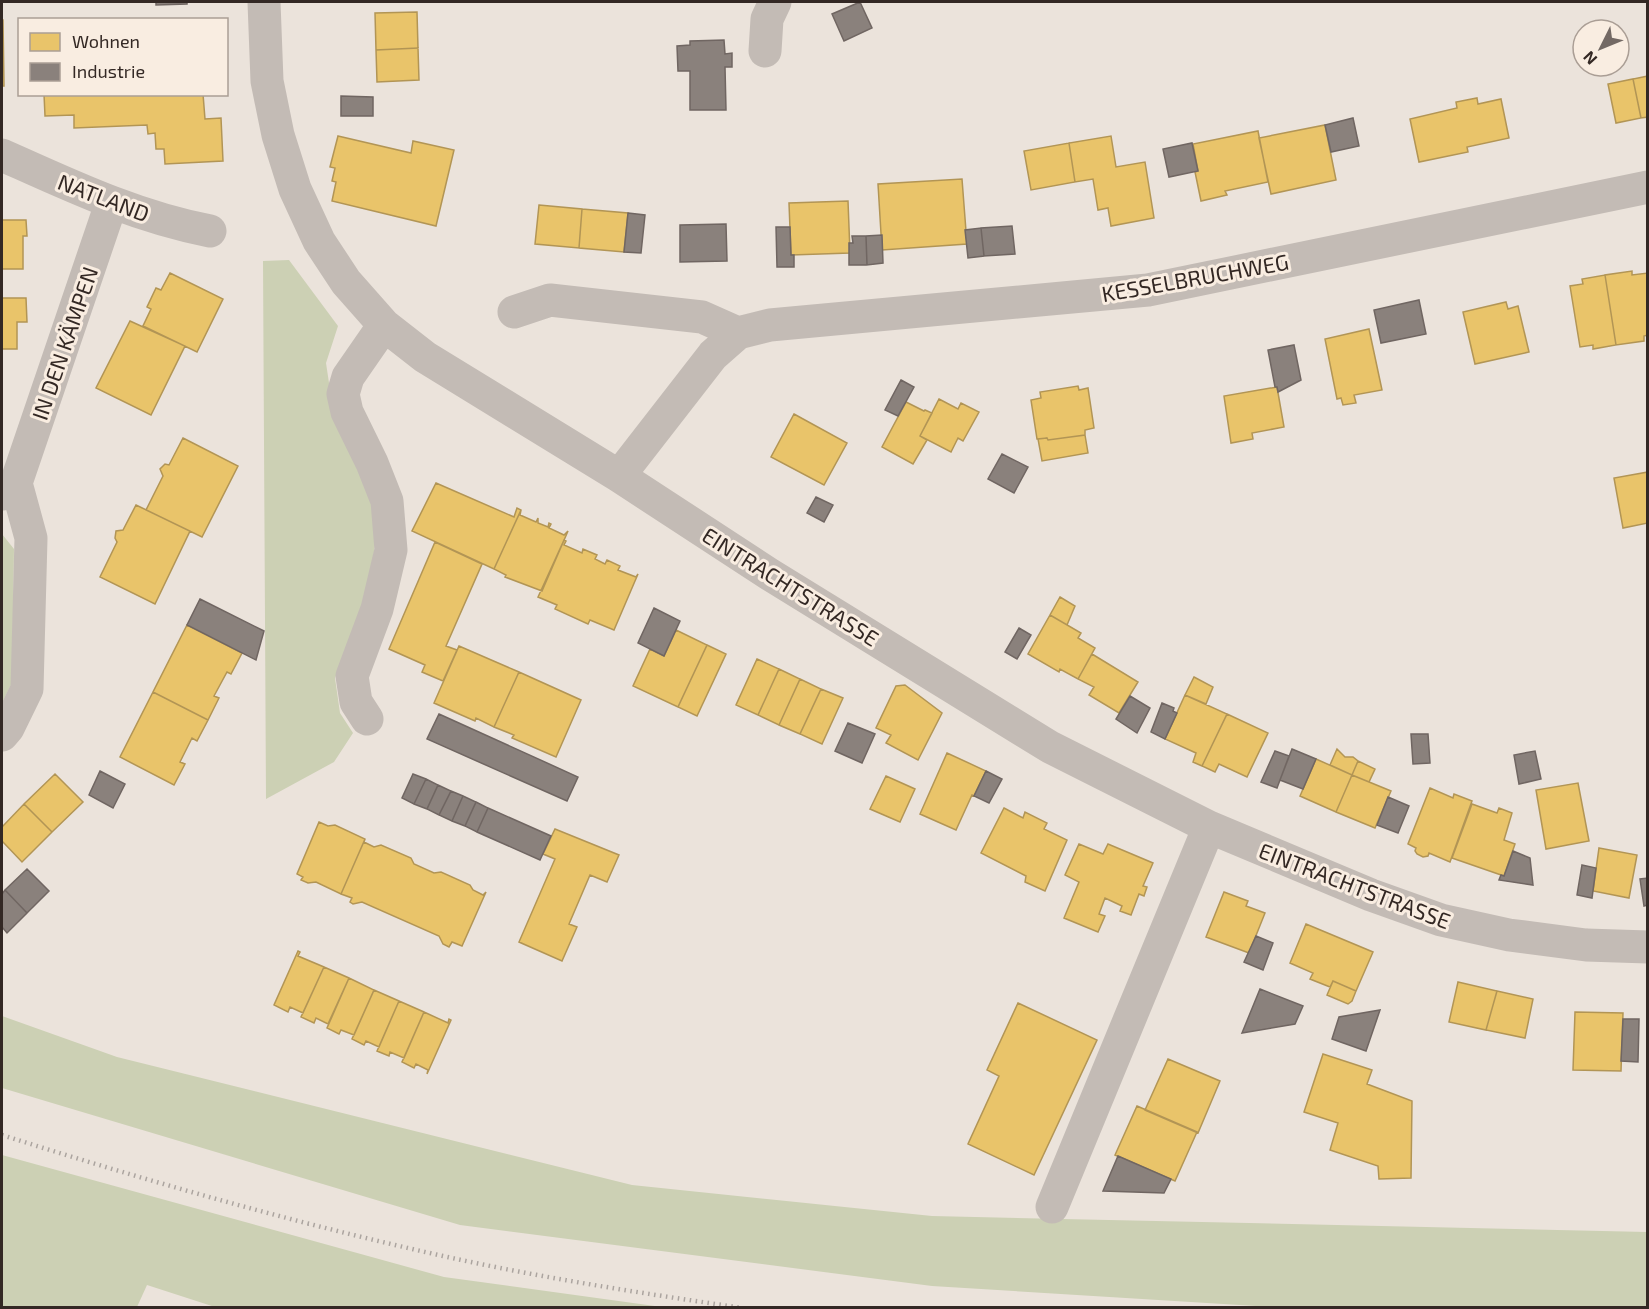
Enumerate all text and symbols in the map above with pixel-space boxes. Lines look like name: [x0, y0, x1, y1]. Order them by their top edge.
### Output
legend: [18, 18, 228, 96]
north arrow: [1571, 18, 1631, 78]
text: Wohnen: [72, 30, 140, 52]
text: N: [1579, 48, 1601, 69]
text: Industrie: [72, 60, 145, 82]
street label: NATLAND: [55, 168, 153, 226]
street label: KESSELBRUCHWEG: [1099, 248, 1291, 306]
street label: IN DEN KÄMPEN: [26, 263, 102, 423]
street label: EINTRACHTSTRASSE: [698, 521, 884, 651]
street label: EINTRACHTSTRASSE: [1256, 836, 1454, 934]

